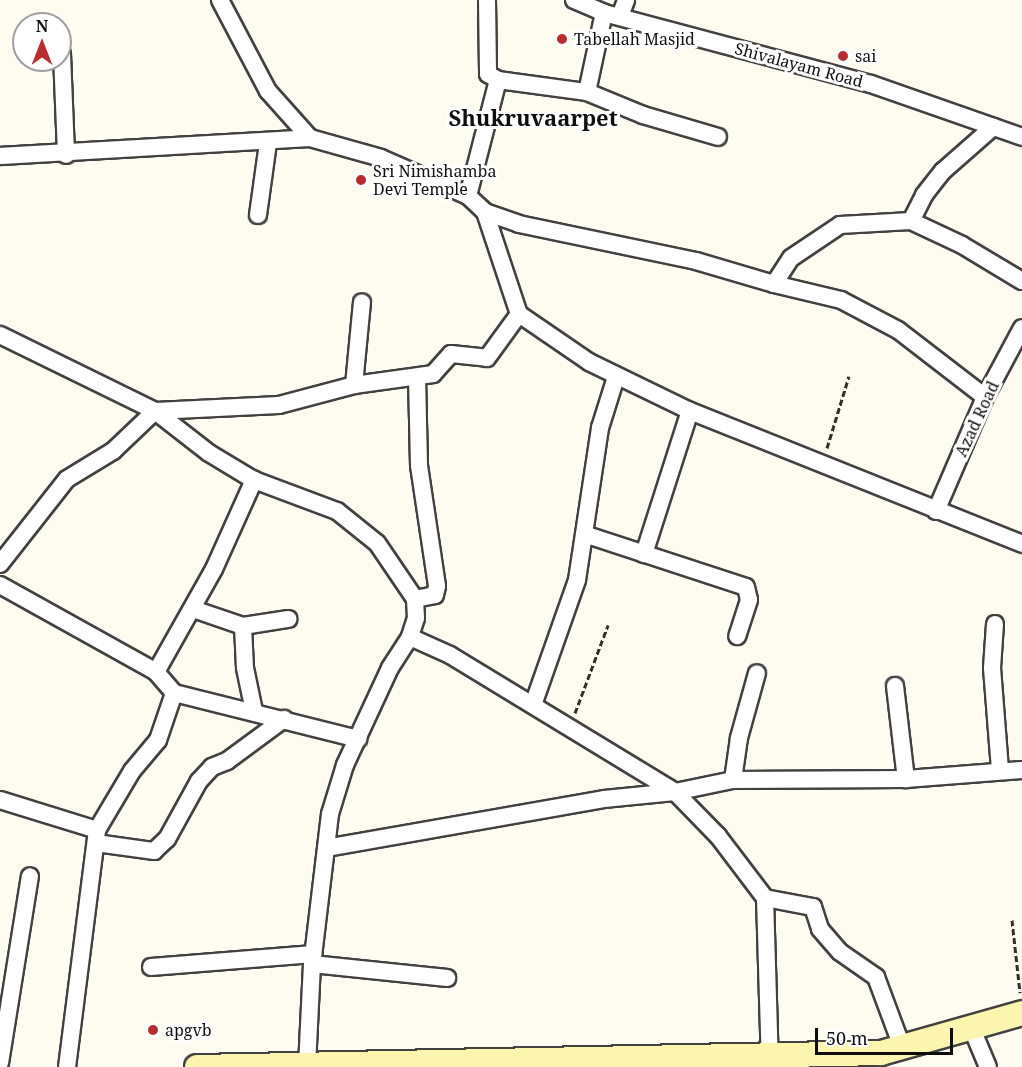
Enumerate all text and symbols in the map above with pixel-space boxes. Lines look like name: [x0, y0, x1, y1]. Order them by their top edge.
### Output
north arrow: [12, 12, 72, 72]
text: N: [36, 15, 48, 37]
place label: Tabellah Masjid: [574, 29, 695, 49]
marker: Tabellah Masjid: [555, 32, 569, 46]
street label: Shivalayam Road: [733, 39, 865, 91]
place label: sai: [855, 46, 876, 66]
marker: sai: [836, 49, 850, 63]
district label: Shukruvaarpet: [448, 105, 618, 131]
place label: Sri Nimishamba Devi Temple: [373, 161, 496, 199]
marker: Sri Nimishamba Devi Temple: [354, 173, 368, 187]
street label: Azad Road: [951, 378, 1003, 460]
scale bar: [818, 1016, 956, 1054]
place label: apgvb: [165, 1020, 212, 1040]
marker: apgvb: [146, 1023, 160, 1037]
text: 50 m: [826, 1026, 868, 1050]

